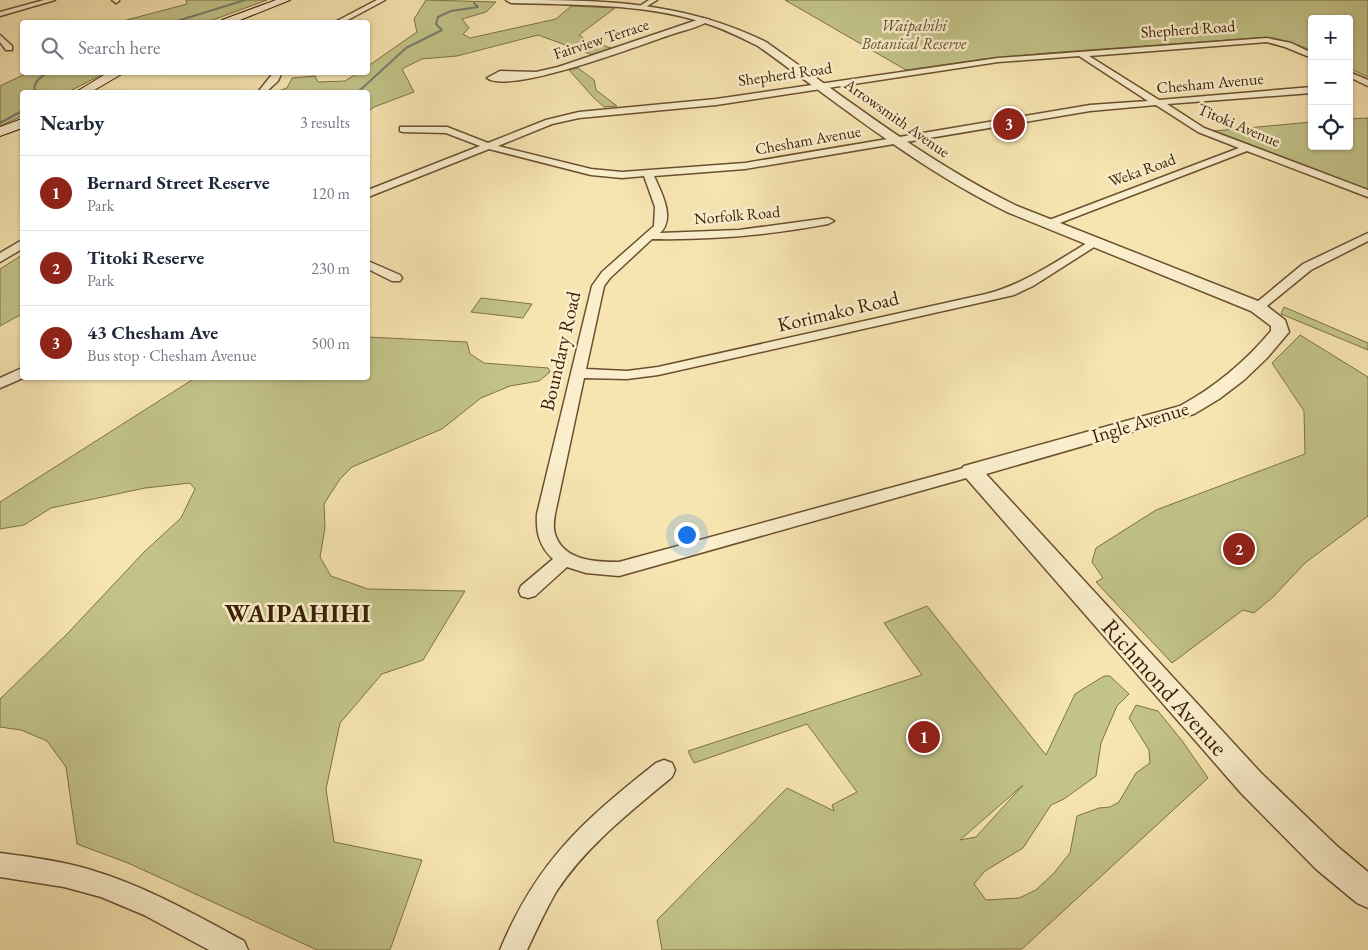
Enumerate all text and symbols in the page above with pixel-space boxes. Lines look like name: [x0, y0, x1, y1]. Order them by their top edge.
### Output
street label: Fairview Terrace: [550, 14, 652, 64]
park label: Waipahihi Botanical Reserve: [861, 15, 967, 54]
street label: Shepherd Road: [1140, 15, 1237, 43]
map controls: [1308, 15, 1353, 150]
button: +: [1308, 15, 1353, 60]
search box: [20, 20, 370, 75]
icon: search: [38, 34, 66, 62]
text: Search here: [78, 35, 160, 60]
street label: Shepherd Road: [737, 57, 834, 91]
button: −: [1308, 60, 1353, 105]
street label: Chesham Avenue: [1156, 68, 1264, 98]
street label: Arrowsmith Avenue: [839, 73, 954, 162]
street label: Titoki Avenue: [1194, 98, 1284, 152]
pin: 3: [993, 105, 1025, 143]
button: locate: [1308, 105, 1353, 150]
text: Nearby: [40, 109, 104, 136]
text: 3 results: [300, 112, 350, 133]
street label: Chesham Avenue: [753, 120, 863, 160]
street label: Weka Road: [1106, 148, 1179, 192]
text: Bernard Street Reserve: [87, 170, 270, 195]
text: 1: [52, 183, 60, 204]
text: 120 m: [311, 183, 350, 204]
text: Park: [87, 195, 114, 216]
street label: Norfolk Road: [693, 201, 782, 229]
text: Titoki Reserve: [87, 245, 204, 270]
text: 2: [52, 258, 60, 279]
text: 230 m: [311, 258, 350, 279]
text: Park: [87, 270, 114, 291]
street label: Korimako Road: [775, 284, 902, 338]
street label: Boundary Road: [534, 288, 587, 413]
text: 43 Chesham Ave: [87, 320, 218, 345]
text: 3: [52, 333, 60, 354]
text: 500 m: [311, 333, 350, 354]
text: Bus stop · Chesham Avenue: [87, 345, 256, 366]
street label: Ingle Avenue: [1088, 395, 1192, 449]
your location: [674, 522, 700, 548]
pin: 2: [1223, 530, 1255, 568]
district label: WAIPAHIHI: [225, 597, 371, 629]
street label: Richmond Avenue: [1095, 612, 1235, 762]
pin: 1: [908, 718, 940, 756]

